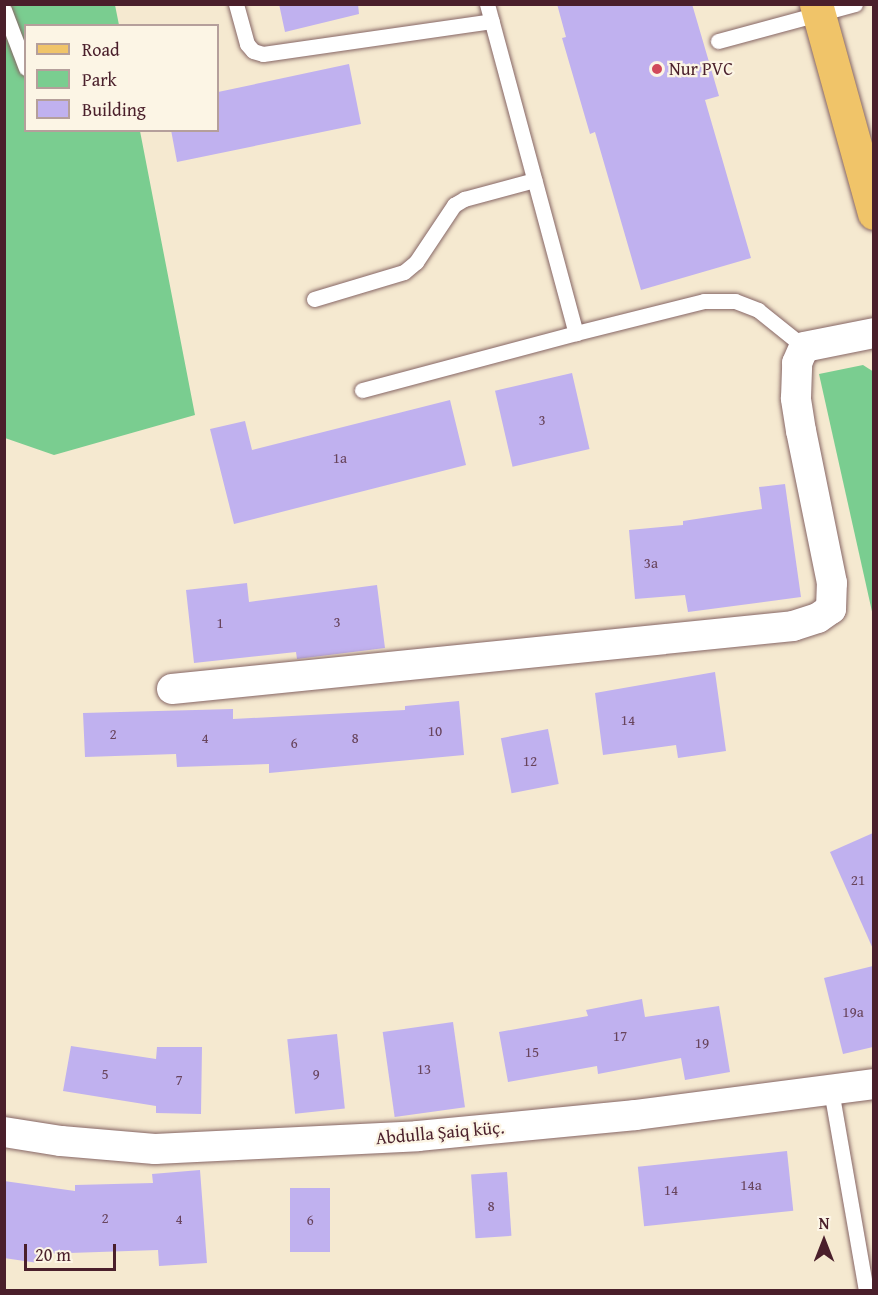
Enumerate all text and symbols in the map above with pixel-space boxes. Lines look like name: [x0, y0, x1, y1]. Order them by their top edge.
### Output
legend: [24, 24, 219, 132]
text: Road: [82, 36, 120, 63]
place label: Nur PVC: [669, 58, 733, 80]
marker: Nur PVC: [650, 62, 664, 76]
text: Park: [82, 66, 117, 93]
text: Building: [82, 96, 146, 123]
house number: 3: [538, 411, 546, 429]
house number: 1a: [333, 449, 347, 467]
house number: 3a: [644, 554, 658, 572]
house number: 3: [333, 613, 341, 631]
house number: 1: [216, 614, 224, 632]
house number: 14: [621, 711, 635, 729]
house number: 10: [428, 722, 442, 740]
house number: 2: [109, 725, 117, 743]
house number: 4: [201, 729, 209, 747]
house number: 8: [351, 729, 359, 747]
house number: 6: [290, 734, 298, 752]
house number: 12: [523, 752, 537, 770]
house number: 21: [851, 871, 865, 889]
house number: 19a: [842, 1003, 864, 1021]
house number: 17: [613, 1027, 627, 1045]
house number: 19: [695, 1034, 709, 1052]
house number: 15: [525, 1043, 539, 1061]
house number: 13: [417, 1060, 431, 1078]
house number: 5: [101, 1065, 109, 1083]
house number: 9: [312, 1065, 320, 1083]
house number: 7: [175, 1071, 183, 1089]
street label: Abdulla Şaiq küç.: [375, 1117, 505, 1149]
house number: 14a: [740, 1176, 762, 1194]
house number: 14: [664, 1181, 678, 1199]
house number: 8: [487, 1197, 495, 1215]
house number: 2: [101, 1209, 109, 1227]
house number: 4: [175, 1210, 183, 1228]
house number: 6: [306, 1211, 314, 1229]
north arrow: [794, 1211, 854, 1271]
text: N: [819, 1211, 829, 1235]
scale bar: [27, 1232, 118, 1270]
text: 20 m: [35, 1241, 71, 1268]

